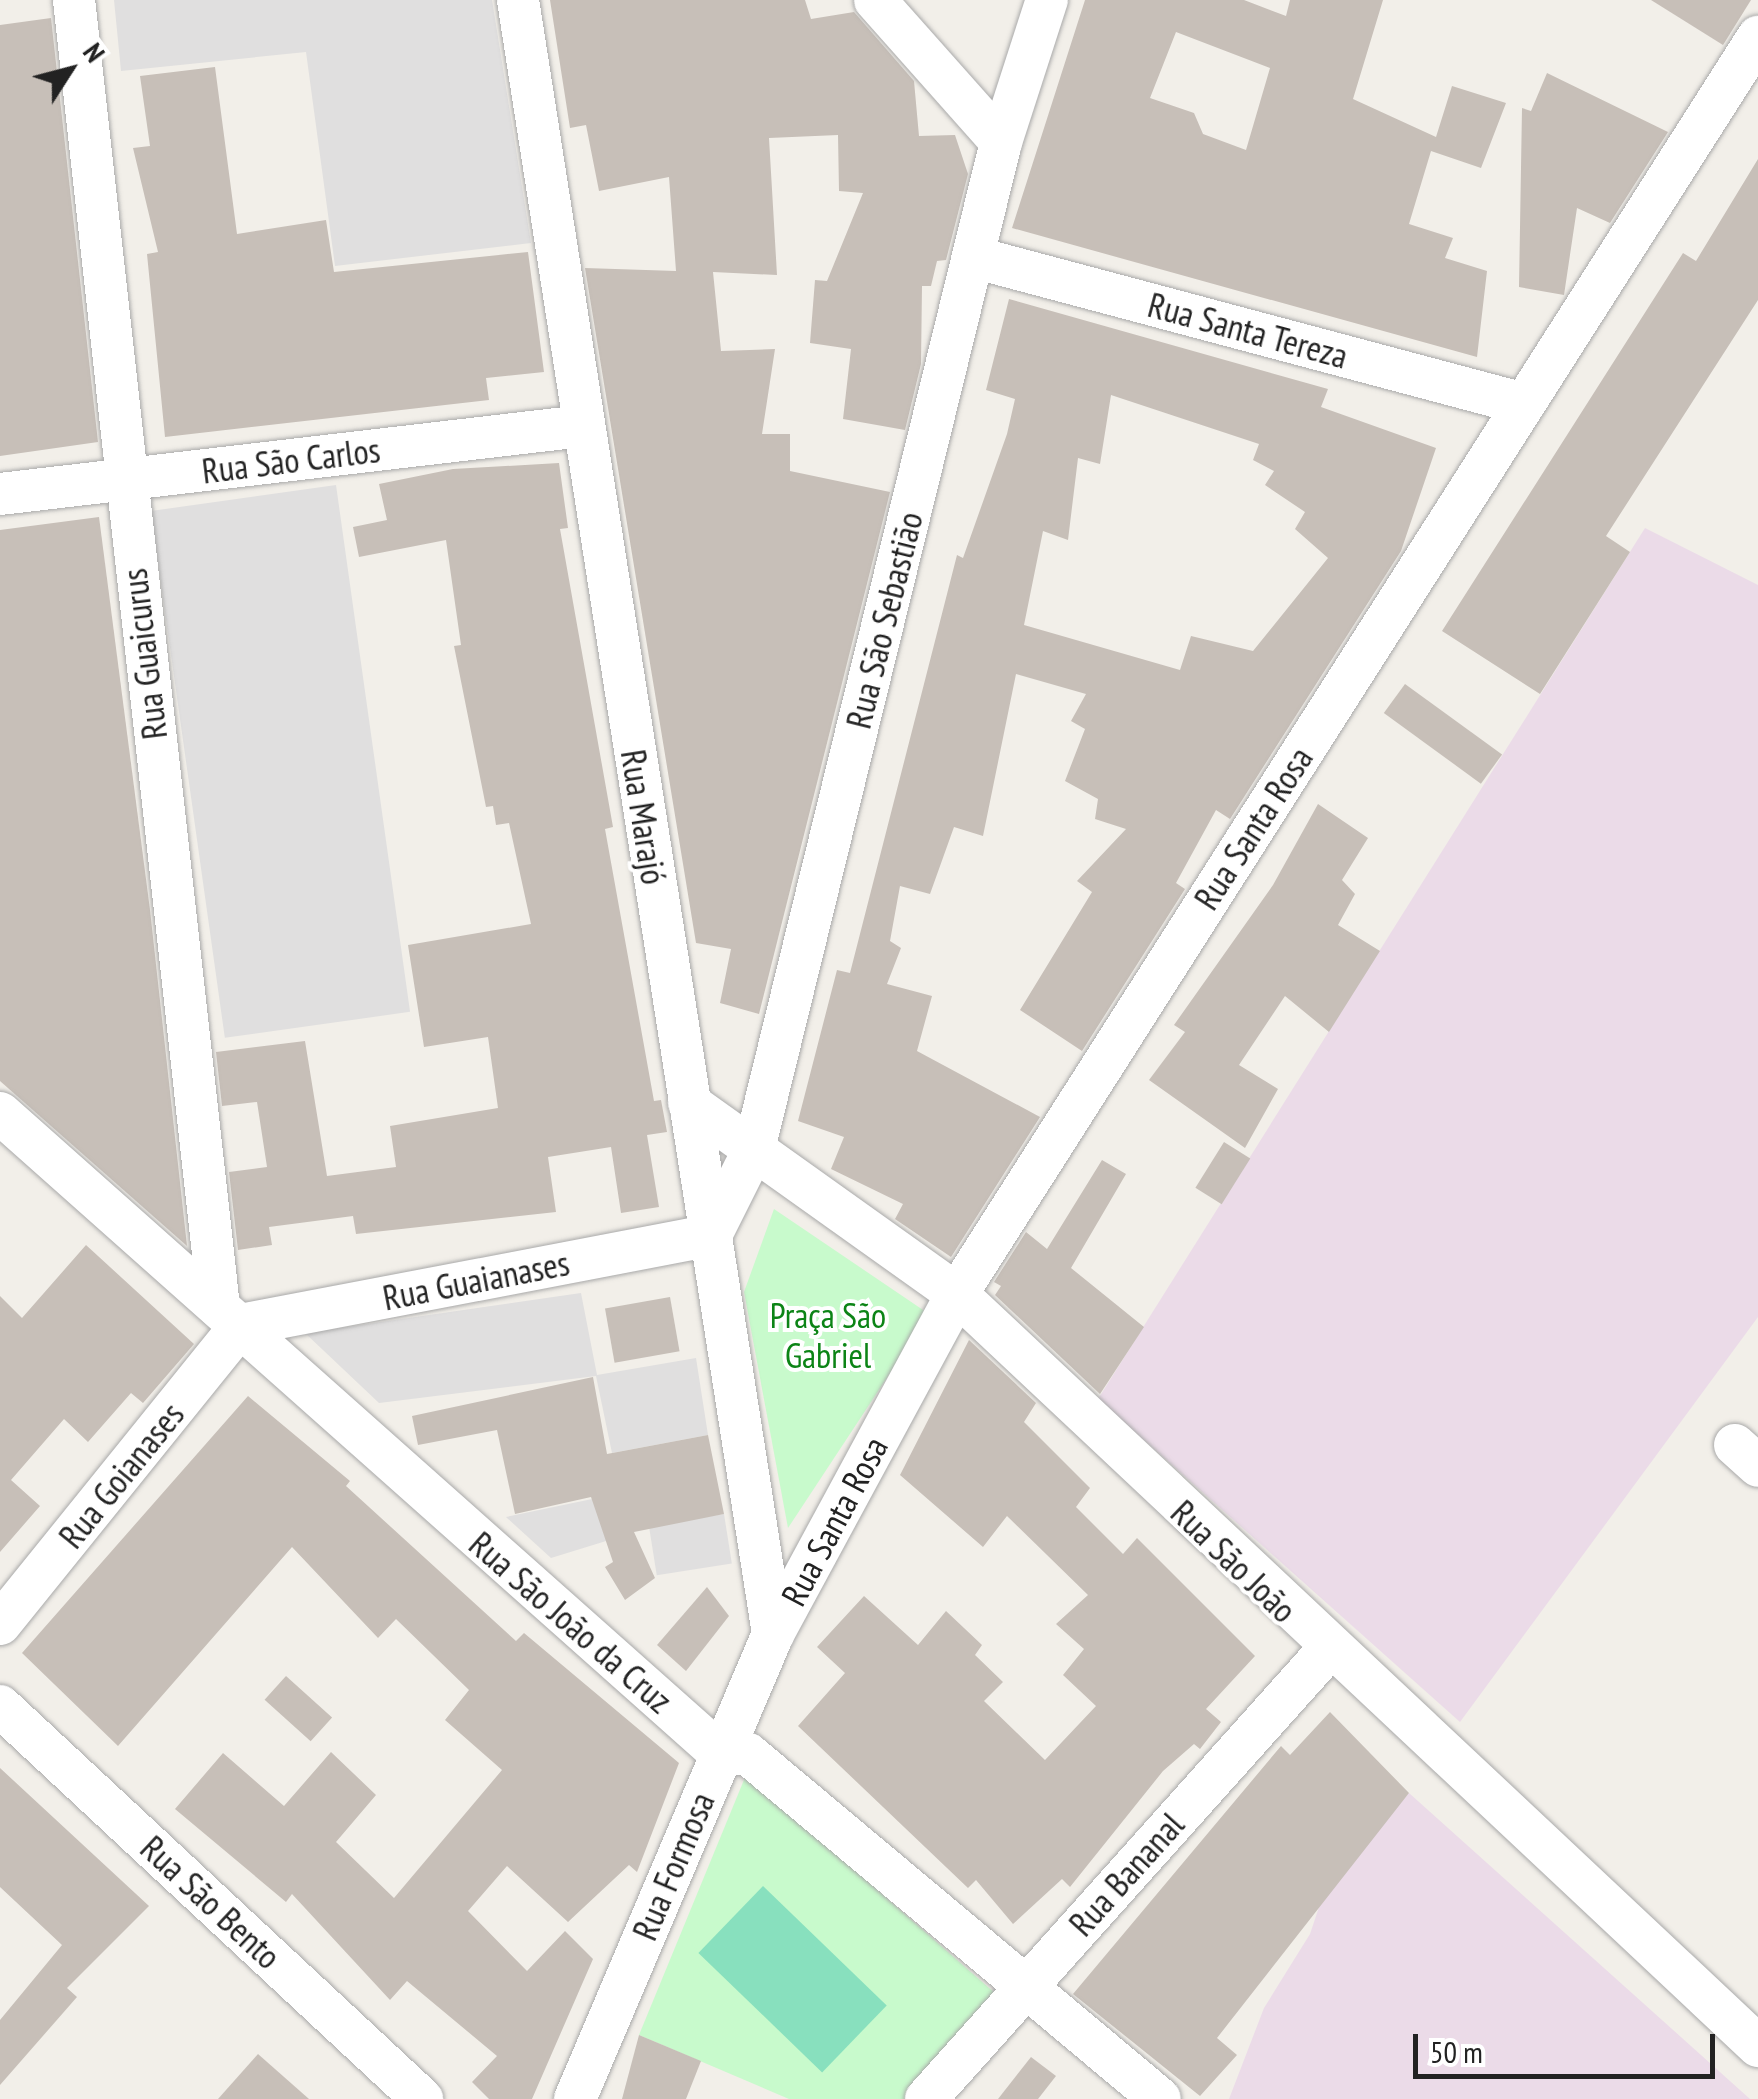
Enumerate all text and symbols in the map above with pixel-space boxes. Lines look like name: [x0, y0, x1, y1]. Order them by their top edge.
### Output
north arrow: [20, 20, 120, 120]
text: N: [75, 35, 114, 69]
street label: Rua Santa Tereza: [1143, 283, 1353, 377]
street label: Rua São Carlos: [200, 428, 382, 492]
street label: Rua São Sebastião: [837, 507, 931, 733]
street label: Rua Guaicurus: [113, 566, 175, 742]
street label: Rua Santa Rosa: [1185, 739, 1321, 917]
street label: Rua Marajó: [613, 747, 675, 887]
street label: Rua Guaianases: [379, 1241, 573, 1319]
park label: Praça São Gabriel: [770, 1294, 886, 1376]
street label: Rua Goianases: [50, 1394, 192, 1556]
street label: Rua Santa Rosa: [772, 1429, 896, 1613]
street label: Rua São João: [1163, 1491, 1305, 1631]
street label: Rua São João da Cruz: [461, 1523, 681, 1721]
street label: Rua Formosa: [623, 1786, 723, 1946]
street label: Rua Bananal: [1060, 1804, 1192, 1944]
street label: Rua São Bento: [132, 1827, 290, 1977]
scale bar: [1418, 2014, 1720, 2076]
text: 50 m: [1430, 2032, 1483, 2071]

